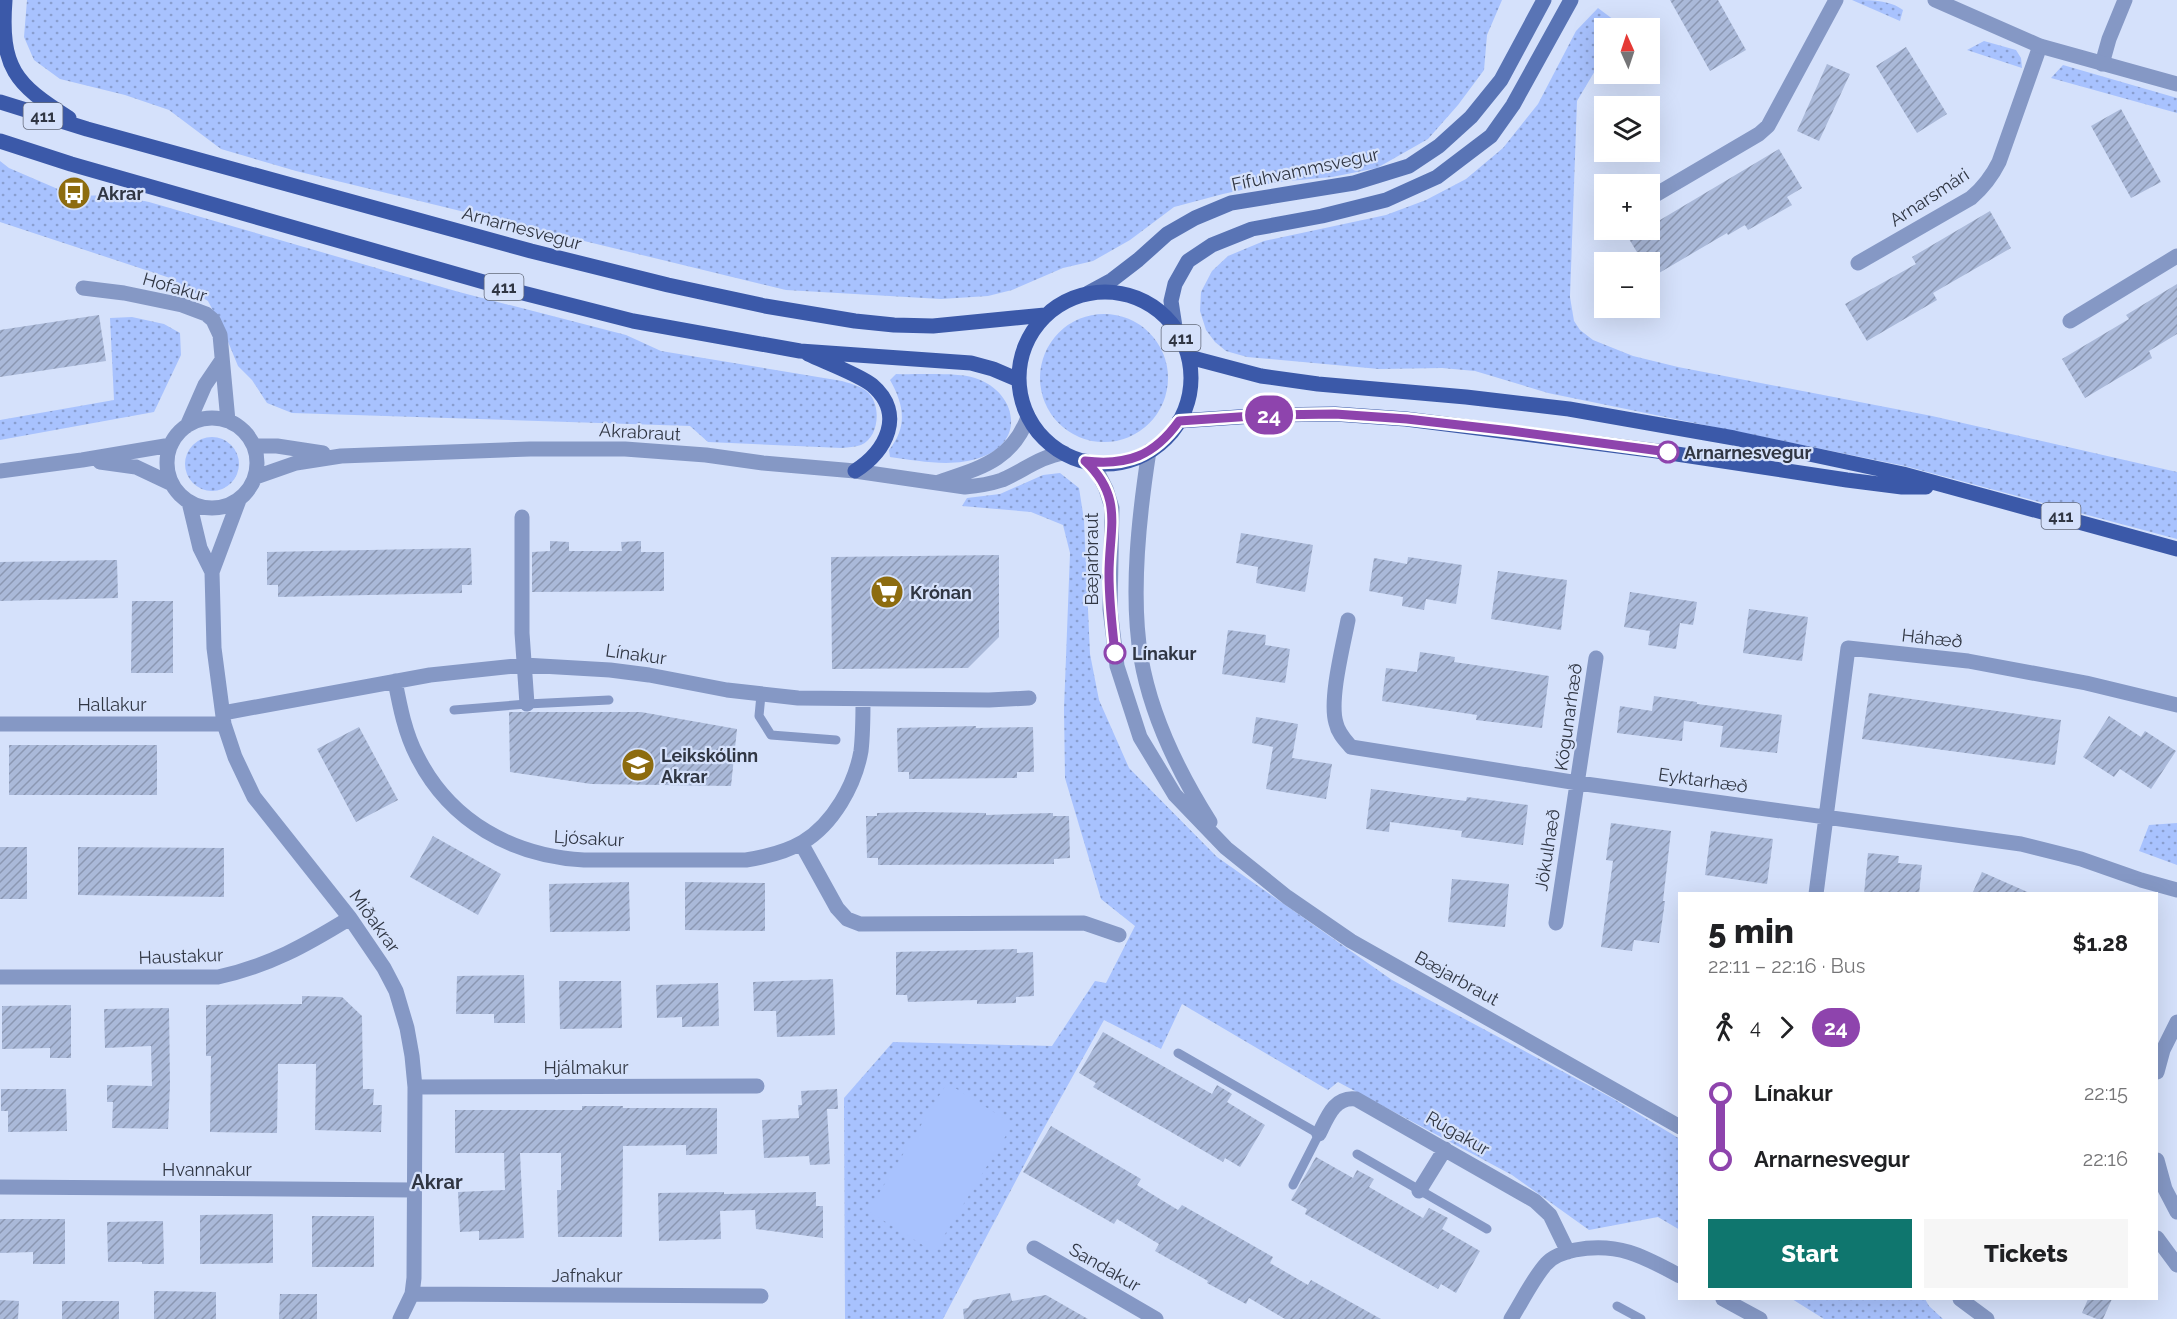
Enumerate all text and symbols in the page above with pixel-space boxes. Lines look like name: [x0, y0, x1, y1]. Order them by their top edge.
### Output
north arrow: [1594, 18, 1660, 84]
map controls: [1594, 18, 1660, 318]
button: layers: [1594, 96, 1660, 162]
road number: 411: [24, 103, 63, 129]
street label: Fífuhvammsvegur: [1229, 143, 1381, 195]
street label: Arnarsmári: [1885, 164, 1973, 230]
button: +: [1594, 174, 1660, 240]
bus stop icon: Akrar: [56, 175, 92, 211]
place label: Akrar: [97, 183, 143, 204]
street label: Arnarnesvegur: [460, 202, 585, 254]
button: −: [1594, 252, 1660, 318]
street label: Hofakur: [140, 268, 210, 306]
road number: 411: [484, 274, 524, 300]
road number: 411: [1162, 325, 1200, 351]
line badge: 24: [1242, 396, 1296, 434]
text: 24: [1257, 403, 1281, 428]
street label: Akrabraut: [599, 419, 681, 445]
marker: Arnarnesvegur: [1657, 441, 1679, 463]
place label: Arnarnesvegur: [1684, 442, 1811, 463]
road number: 411: [2042, 503, 2080, 529]
street label: Bæjarbraut: [1081, 513, 1102, 605]
supermarket icon: Krónan: [869, 574, 905, 610]
place label: Krónan: [910, 582, 972, 603]
street label: Háhæð: [1901, 624, 1964, 652]
street label: Línakur: [604, 639, 668, 669]
marker: Línakur: [1104, 642, 1126, 664]
place label: Línakur: [1132, 643, 1196, 664]
street label: Kögunarhæð: [1550, 662, 1586, 772]
street label: Hallakur: [77, 694, 147, 715]
place label: Leikskólinn Akrar: [661, 745, 758, 787]
school or university icon: Leikskólinn Akrar: [620, 747, 656, 783]
street label: Eyktarhæð: [1657, 763, 1749, 797]
street label: Jökulhæð: [1530, 807, 1564, 892]
street label: Ljósakur: [553, 826, 625, 850]
street label: Miðakrar: [345, 886, 405, 957]
text: 5 min: [1708, 912, 1794, 951]
text: $1.28: [2073, 930, 2128, 956]
street label: Haustakur: [138, 944, 224, 968]
street label: Bæjarbraut: [1411, 946, 1503, 1010]
text: 22:11 – 22:16 · Bus: [1708, 954, 1865, 978]
icon: walk: [1708, 1011, 1741, 1044]
icon: forward: [1770, 1011, 1803, 1044]
text: 4: [1750, 1015, 1761, 1039]
text: 24: [1824, 1015, 1848, 1040]
street label: Hjálmakur: [544, 1057, 629, 1078]
text: Línakur: [1754, 1080, 1833, 1106]
text: 22:15: [2084, 1081, 2128, 1105]
street label: Rúgakur: [1423, 1106, 1494, 1160]
text: Arnarnesvegur: [1754, 1146, 1910, 1172]
text: 22:16: [2083, 1147, 2128, 1171]
street label: Hvannakur: [162, 1159, 253, 1180]
district label: Akrar: [411, 1170, 463, 1194]
button: Start: [1708, 1219, 1912, 1288]
button: Tickets: [1924, 1219, 2128, 1288]
street label: Sandakur: [1066, 1238, 1145, 1296]
street label: Jafnakur: [551, 1265, 623, 1286]

